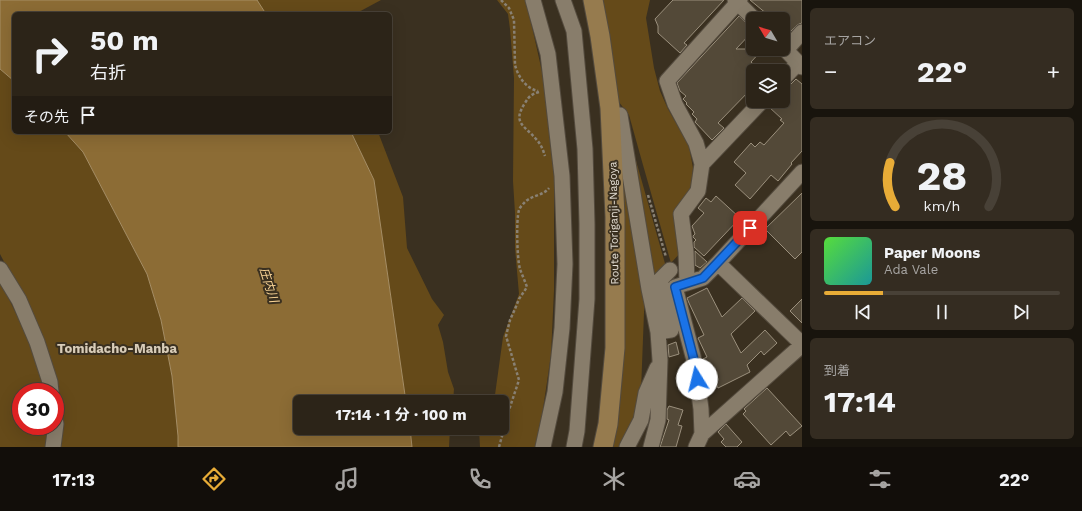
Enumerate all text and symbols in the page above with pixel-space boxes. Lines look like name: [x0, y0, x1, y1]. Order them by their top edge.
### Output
north arrow: [746, 12, 790, 56]
map controls: [746, 12, 790, 108]
text: 50 m: [90, 24, 159, 57]
icon: right: [24, 28, 76, 80]
text: エアコン: [824, 33, 876, 48]
text: 22°: [917, 54, 967, 89]
text: −: [824, 59, 837, 84]
text: +: [1047, 59, 1060, 84]
text: 右折: [90, 62, 126, 83]
button: layers: [746, 64, 790, 108]
icon: arrive: [77, 104, 99, 126]
text: その先: [24, 108, 69, 126]
text: 28: [917, 151, 967, 200]
street label: Route Toriganji-Nagoya: [606, 161, 622, 285]
text: km/h: [924, 198, 960, 214]
pin: [733, 211, 767, 245]
icon: arrive: [739, 217, 761, 239]
text: Paper Moons: [884, 244, 980, 262]
text: Ada Vale: [884, 262, 938, 277]
water label: 庄内川: [257, 266, 282, 306]
icon: previous: [852, 301, 874, 323]
icon: pause: [931, 301, 953, 323]
icon: next: [1010, 301, 1032, 323]
district label: Tomidacho-Manba: [57, 341, 177, 356]
position arrow: [676, 358, 718, 400]
text: 到着: [824, 363, 850, 378]
speed limit sign: 30: [12, 383, 64, 435]
text: 17:14: [824, 384, 896, 419]
text: 17:14 · 1 分 · 100 m: [335, 406, 467, 424]
icon: directions: [200, 465, 228, 493]
icon: music: [333, 465, 361, 493]
icon: phone: [466, 465, 494, 493]
icon: climate: [600, 465, 628, 493]
icon: car: [733, 465, 761, 493]
icon: filters: [866, 465, 894, 493]
text: 17:13: [53, 469, 95, 490]
text: 22°: [999, 469, 1029, 490]

